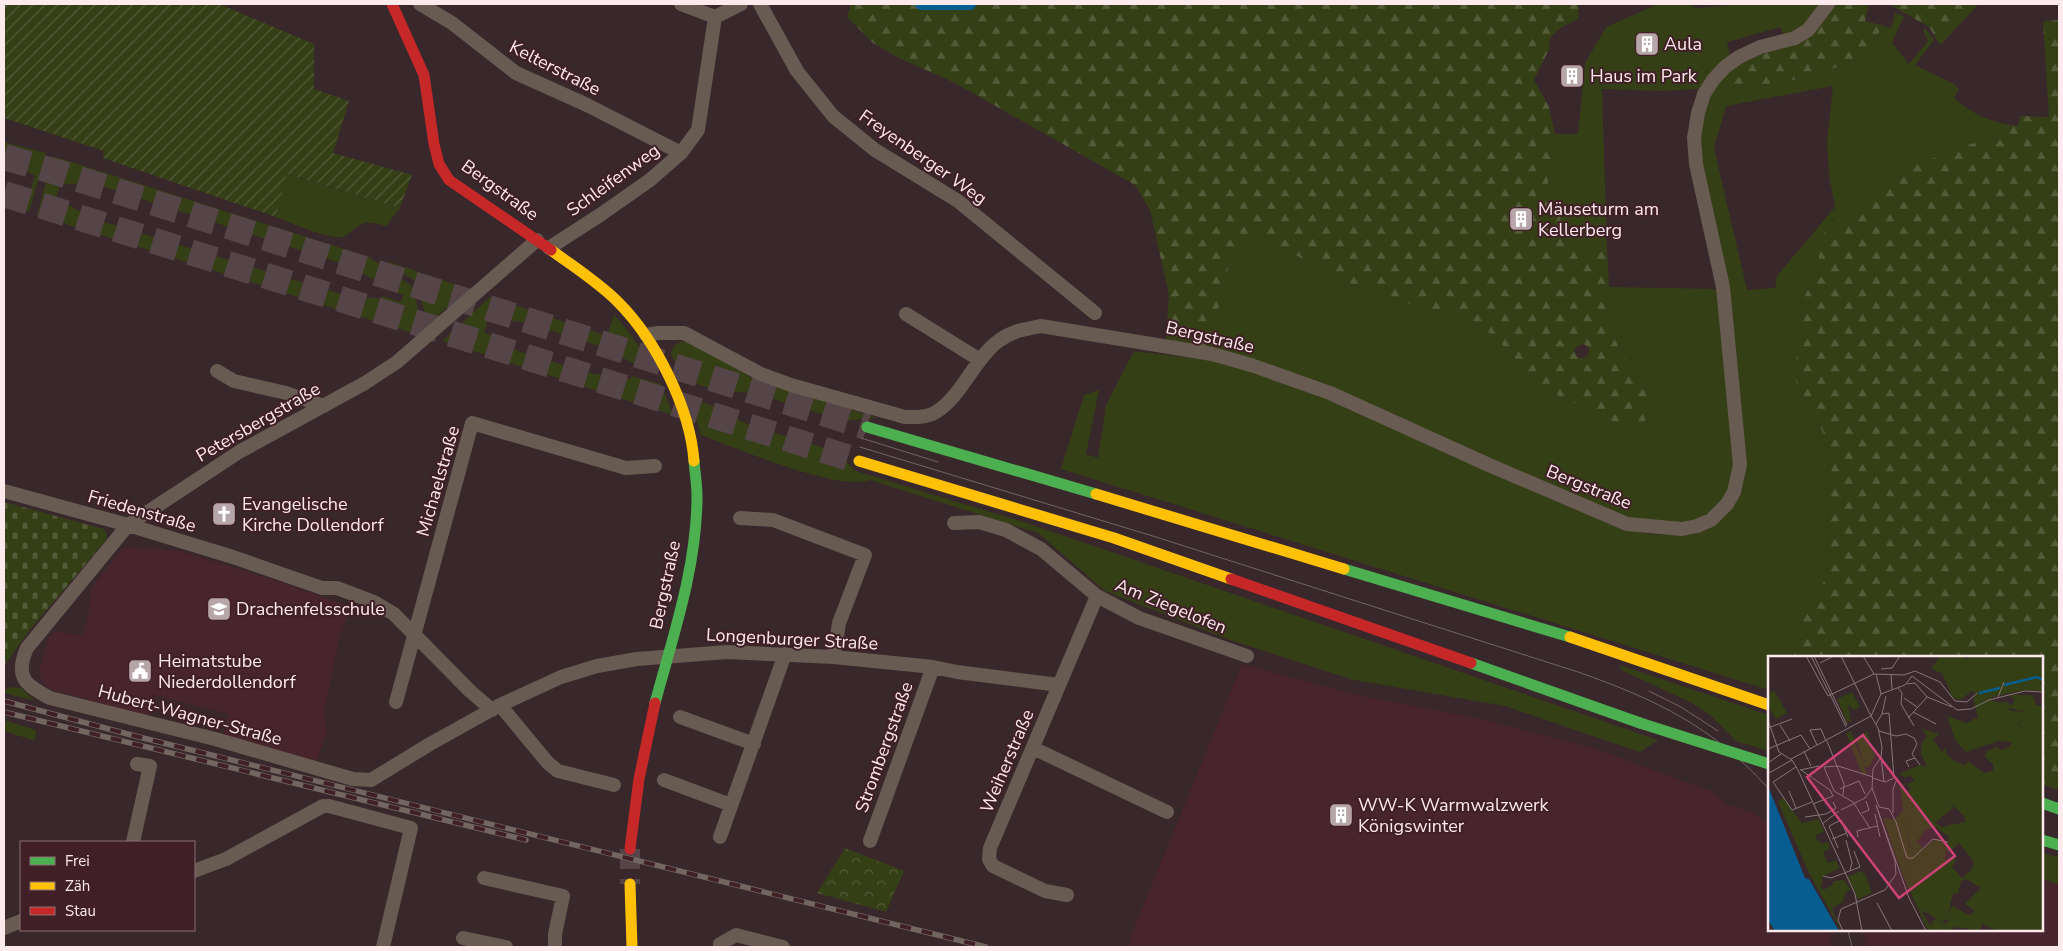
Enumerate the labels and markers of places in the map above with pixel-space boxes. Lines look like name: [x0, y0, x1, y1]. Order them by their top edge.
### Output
building icon: Aula: [1634, 31, 1660, 57]
place label: Aula: [1664, 32, 1702, 56]
building icon: Haus im Park: [1559, 63, 1585, 89]
place label: Haus im Park: [1590, 64, 1698, 88]
place label: Mäuseturm am Kellerberg: [1538, 197, 1659, 242]
building icon: Mäuseturm am Kellerberg: [1508, 206, 1534, 232]
place label: Evangelische Kirche Dollendorf: [242, 492, 385, 537]
church icon: Evangelische Kirche Dollendorf: [211, 501, 237, 527]
school or university icon: Drachenfelsschule: [206, 596, 232, 622]
place label: Drachenfelsschule: [236, 597, 385, 621]
place label: Heimatstube Niederdollendorf: [158, 649, 297, 694]
public building icon: Heimatstube Niederdollendorf: [127, 658, 153, 684]
place label: WW-K Warmwalzwerk Königswinter: [1358, 793, 1549, 838]
building icon: WW-K Warmwalzwerk Königswinter: [1328, 802, 1354, 828]

